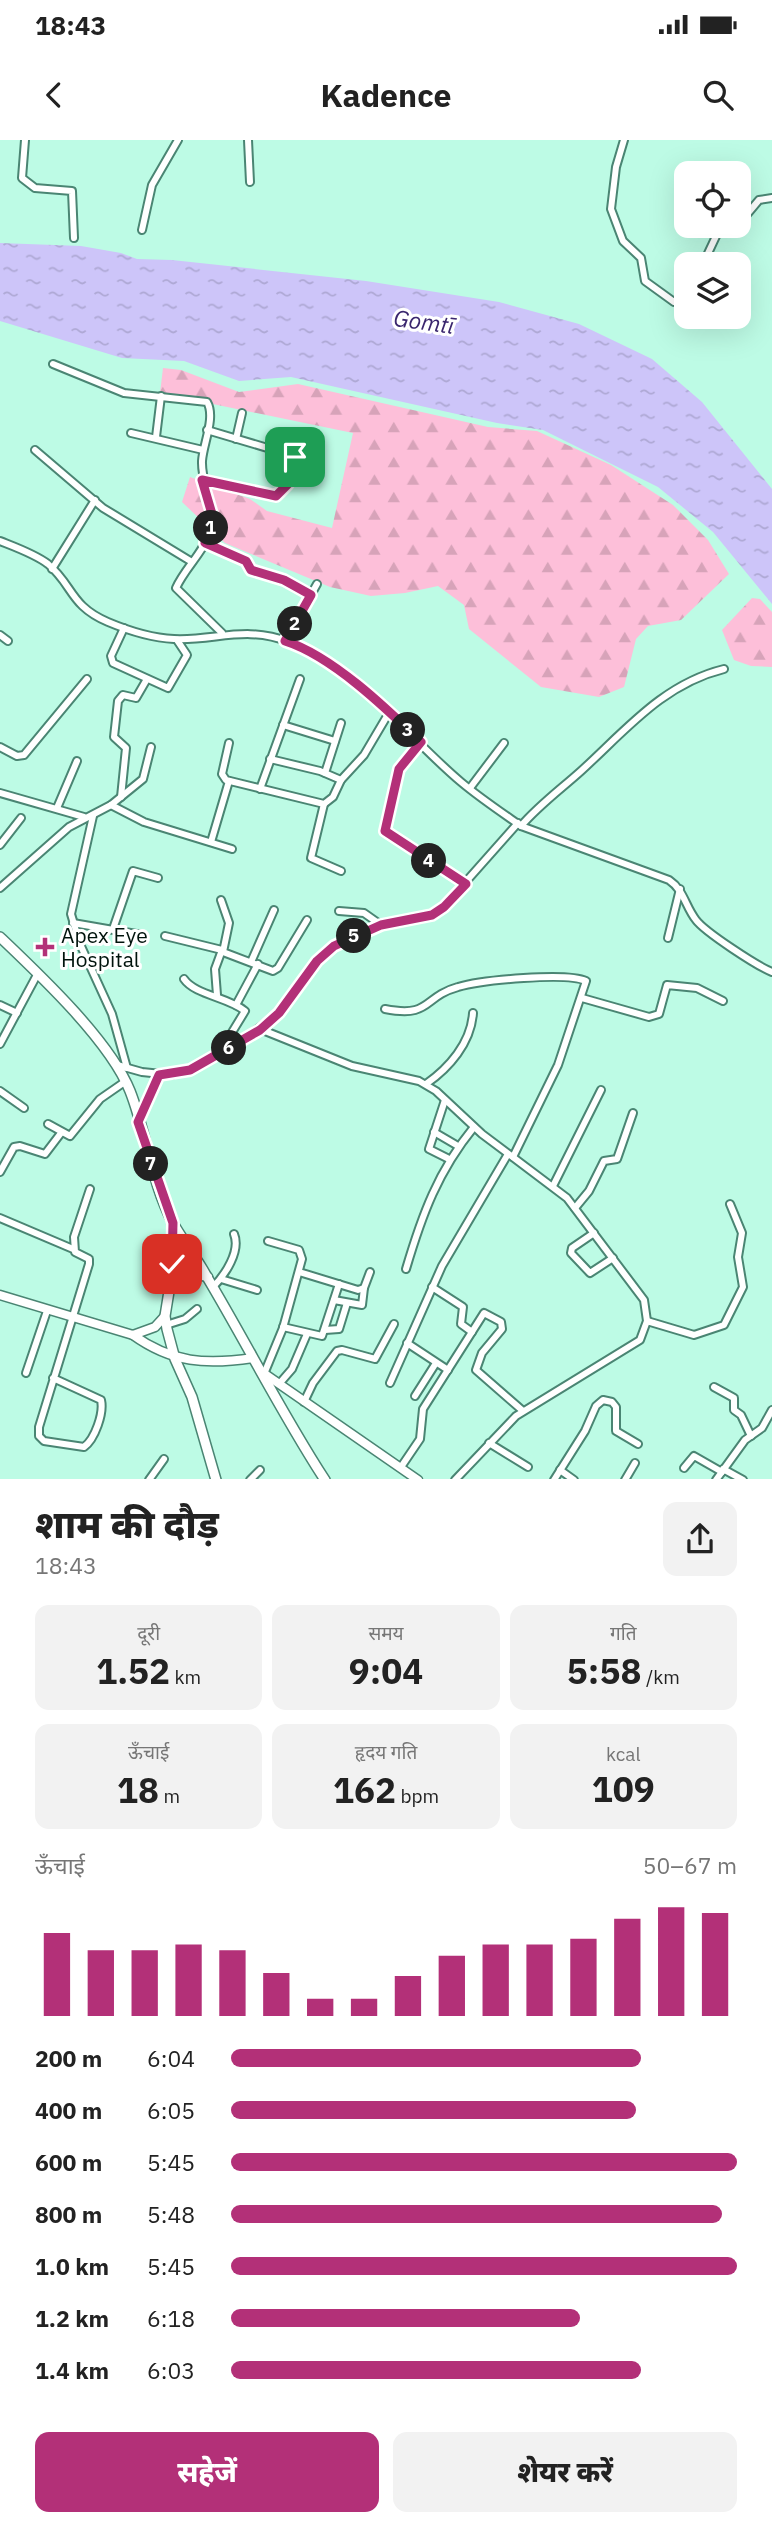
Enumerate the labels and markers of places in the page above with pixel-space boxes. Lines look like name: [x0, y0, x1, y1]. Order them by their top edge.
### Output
pin: [265, 427, 325, 487]
pin: 1: [194, 510, 228, 546]
pin: 2: [278, 606, 312, 642]
pin: 3: [390, 712, 426, 748]
pin: 4: [412, 844, 446, 878]
pin: 5: [336, 918, 372, 954]
place label: Apex Eye Hospital: [61, 921, 148, 973]
marker: Apex Eye Hospital: [35, 937, 55, 957]
pin: 6: [212, 1030, 246, 1066]
pin: 7: [134, 1146, 168, 1182]
pin: [142, 1234, 202, 1294]

